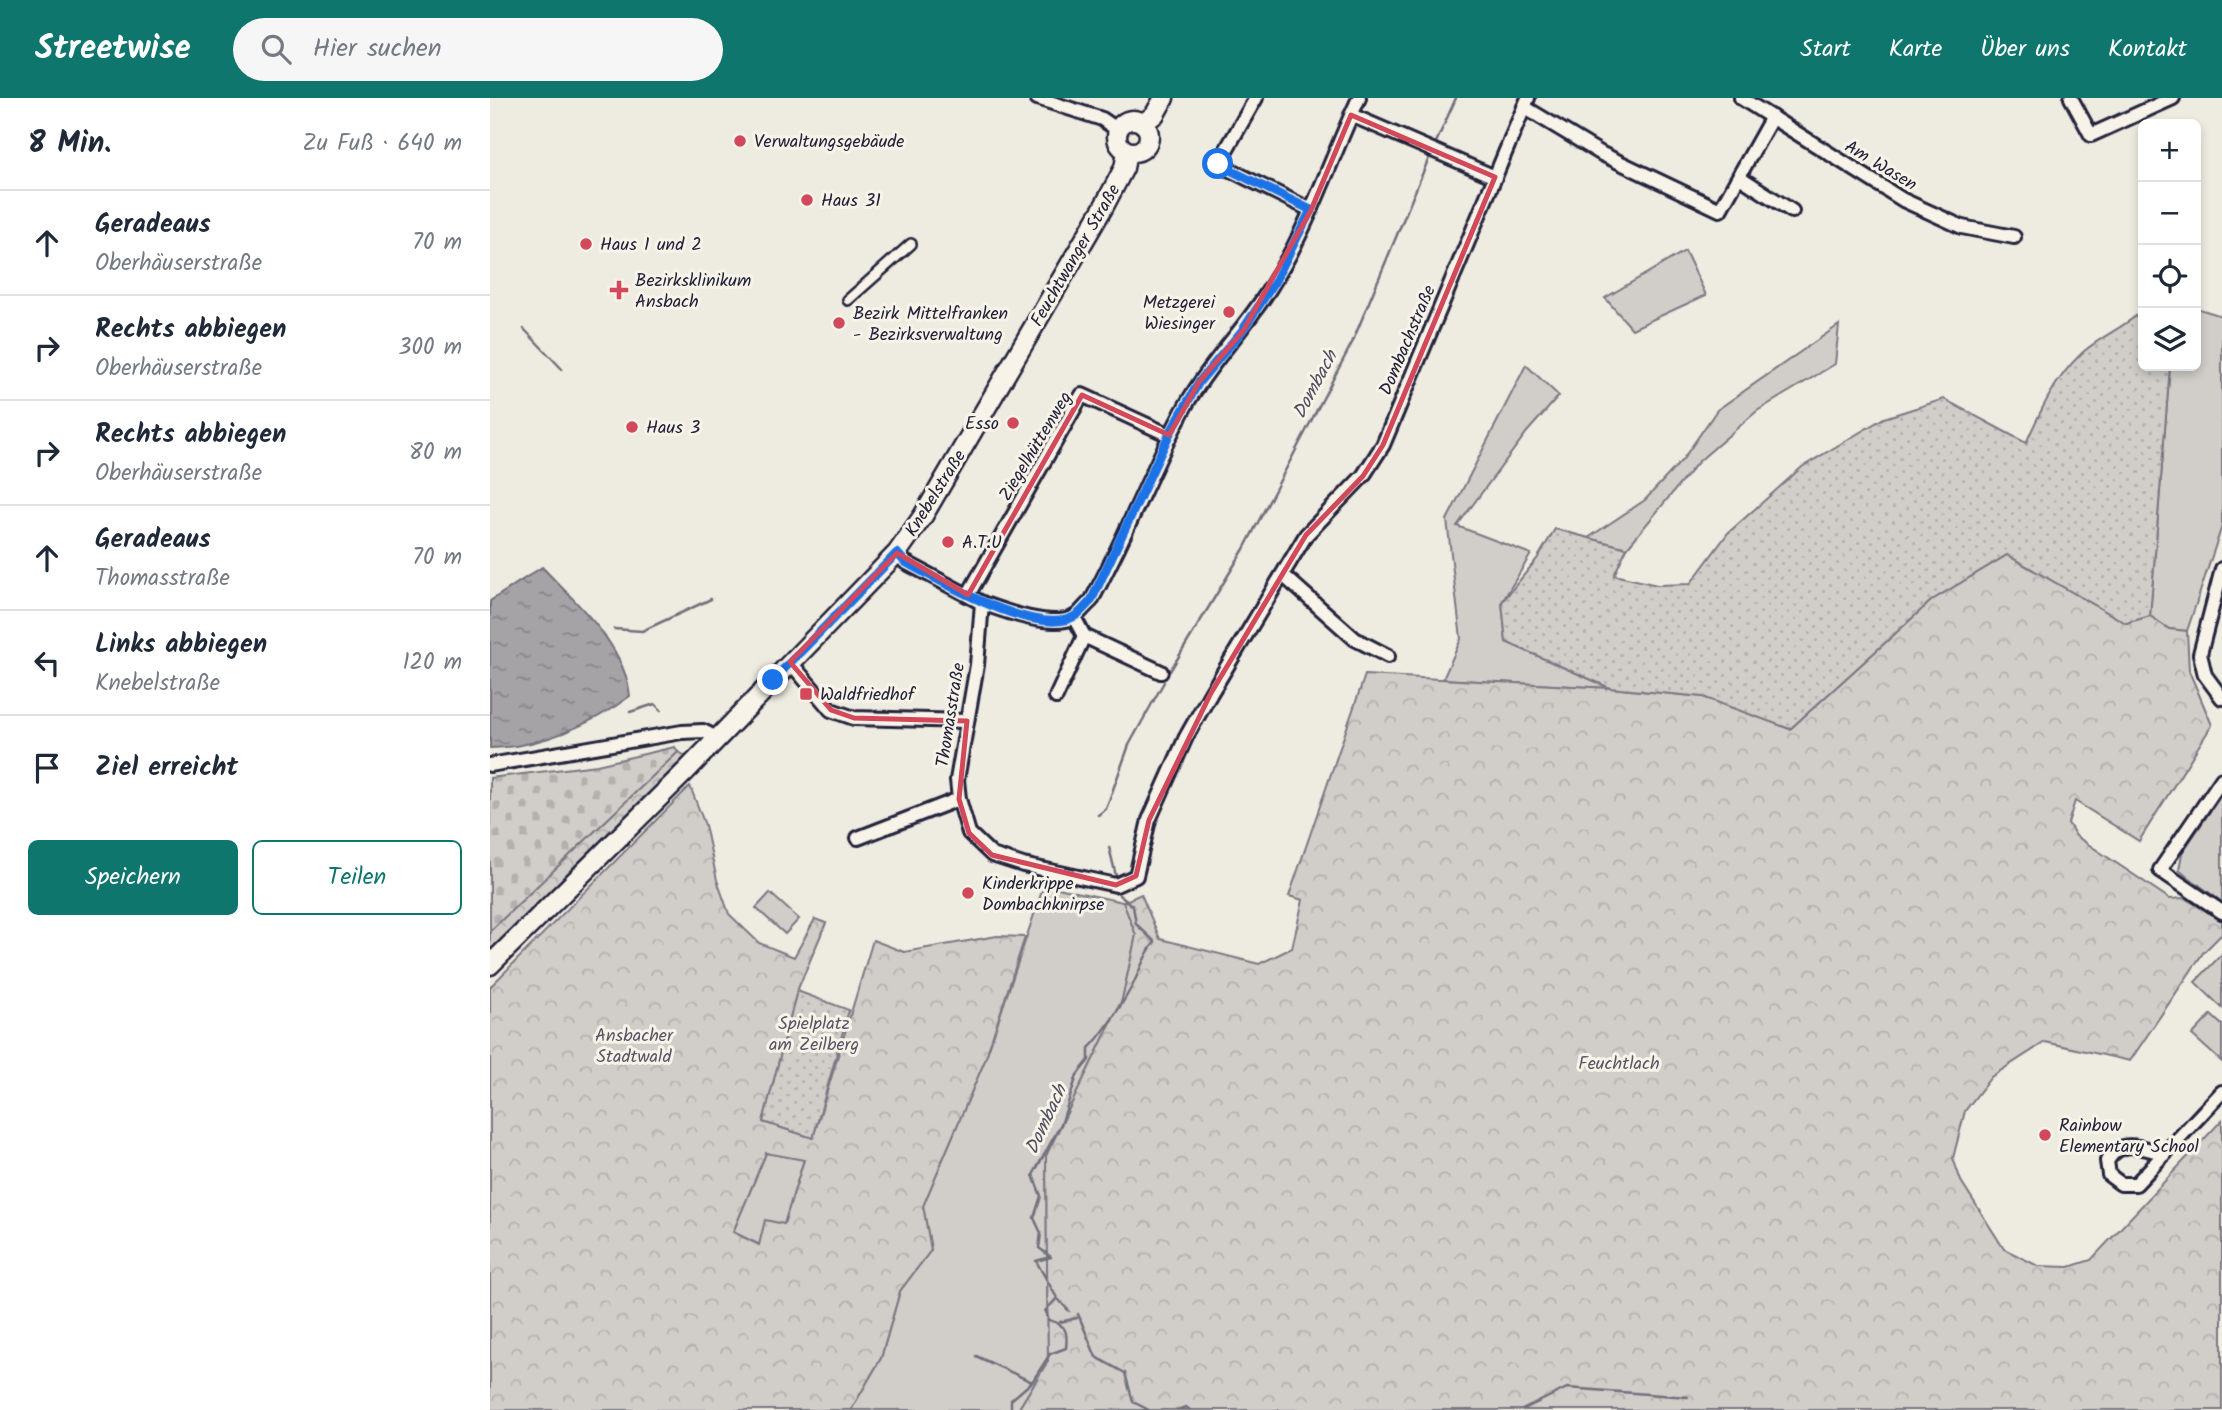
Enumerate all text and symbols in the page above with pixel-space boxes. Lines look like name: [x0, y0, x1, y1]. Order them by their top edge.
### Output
search box: [233, 18, 723, 81]
text: Streetwise: [35, 23, 191, 76]
text: Hier suchen: [313, 28, 442, 70]
icon: search: [257, 30, 295, 68]
text: Start: [1800, 30, 1851, 69]
text: Karte: [1889, 30, 1942, 69]
text: Über uns: [1980, 30, 2070, 69]
text: Kontakt: [2108, 30, 2187, 69]
map controls: [2138, 119, 2201, 371]
button: +: [2138, 119, 2201, 182]
text: 8 Min.: [28, 120, 111, 168]
text: Zu Fuß · 640 m: [303, 126, 462, 162]
place label: Verwaltungsgebäude: [754, 128, 904, 157]
marker: Verwaltungsgebäude: [732, 133, 748, 149]
street label: Am Wasen: [1838, 133, 1922, 199]
route start: [1202, 148, 1233, 179]
street label: Feuchtwanger Straße: [1024, 179, 1129, 332]
button: −: [2138, 182, 2201, 245]
place label: Haus 31: [821, 187, 881, 216]
marker: Haus 31: [799, 192, 815, 208]
text: Geradeaus: [95, 204, 211, 246]
icon: ahead: [28, 224, 66, 262]
text: 70 m: [412, 225, 462, 261]
place label: Haus 1 und 2: [600, 231, 702, 260]
marker: Haus 1 und 2: [578, 236, 594, 252]
button: locate: [2138, 245, 2201, 308]
text: Oberhäuserstraße: [95, 246, 262, 282]
place label: Bezirksklinikum Ansbach: [635, 267, 751, 317]
marker: Bezirksklinikum Ansbach: [609, 280, 629, 300]
street label: Dombachstraße: [1372, 281, 1445, 400]
place label: Metzgerei Wiesinger: [1143, 289, 1216, 339]
place label: Bezirk Mittelfranken - Bezirksverwaltung: [853, 300, 1008, 350]
marker: Metzgerei Wiesinger: [1221, 304, 1237, 320]
button: layers: [2138, 308, 2201, 371]
text: Rechts abbiegen: [95, 309, 286, 351]
marker: Bezirk Mittelfranken - Bezirksverwaltung: [831, 315, 847, 331]
icon: right: [28, 329, 66, 367]
text: 300 m: [398, 330, 462, 366]
water label: Dombach: [1285, 344, 1347, 424]
text: Oberhäuserstraße: [95, 351, 262, 387]
street label: Ziegelhüttenweg: [992, 386, 1080, 507]
place label: Esso: [965, 410, 999, 439]
text: Rechts abbiegen: [95, 414, 286, 456]
place label: Haus 3: [646, 414, 700, 443]
marker: Esso: [1005, 415, 1021, 431]
marker: Haus 3: [624, 419, 640, 435]
icon: right: [28, 434, 66, 472]
text: 80 m: [409, 435, 462, 471]
street label: Knebelstraße: [898, 445, 975, 543]
text: Oberhäuserstraße: [95, 456, 262, 492]
text: Geradeaus: [95, 519, 211, 561]
place label: A.T.U: [962, 529, 1002, 558]
marker: A.T.U: [940, 534, 956, 550]
icon: ahead: [28, 539, 66, 577]
text: 70 m: [412, 540, 462, 576]
text: Thomasstraße: [95, 561, 230, 597]
text: Links abbiegen: [95, 624, 267, 666]
icon: left: [28, 644, 66, 682]
text: 120 m: [402, 645, 462, 681]
street label: Thomasstraße: [929, 661, 974, 770]
route end: [757, 664, 788, 695]
text: Knebelstraße: [95, 666, 220, 702]
place label: Waldfriedhof: [820, 681, 917, 710]
marker: Waldfriedhof: [798, 686, 814, 702]
text: Ziel erreicht: [95, 747, 238, 789]
icon: arrive: [28, 749, 66, 787]
button: Speichern: [28, 840, 238, 915]
button: Teilen: [252, 840, 462, 915]
place label: Kinderkrippe Dombachknirpse: [982, 870, 1104, 920]
marker: Kinderkrippe Dombachknirpse: [960, 885, 976, 901]
park label: Spielplatz am Zeilberg: [769, 1010, 859, 1060]
park label: Ansbacher Stadtwald: [595, 1022, 674, 1072]
park label: Feuchtlach: [1578, 1050, 1660, 1079]
water label: Dombach: [1018, 1079, 1077, 1159]
place label: Rainbow Elementary School: [2059, 1112, 2200, 1162]
marker: Rainbow Elementary School: [2037, 1127, 2053, 1143]

